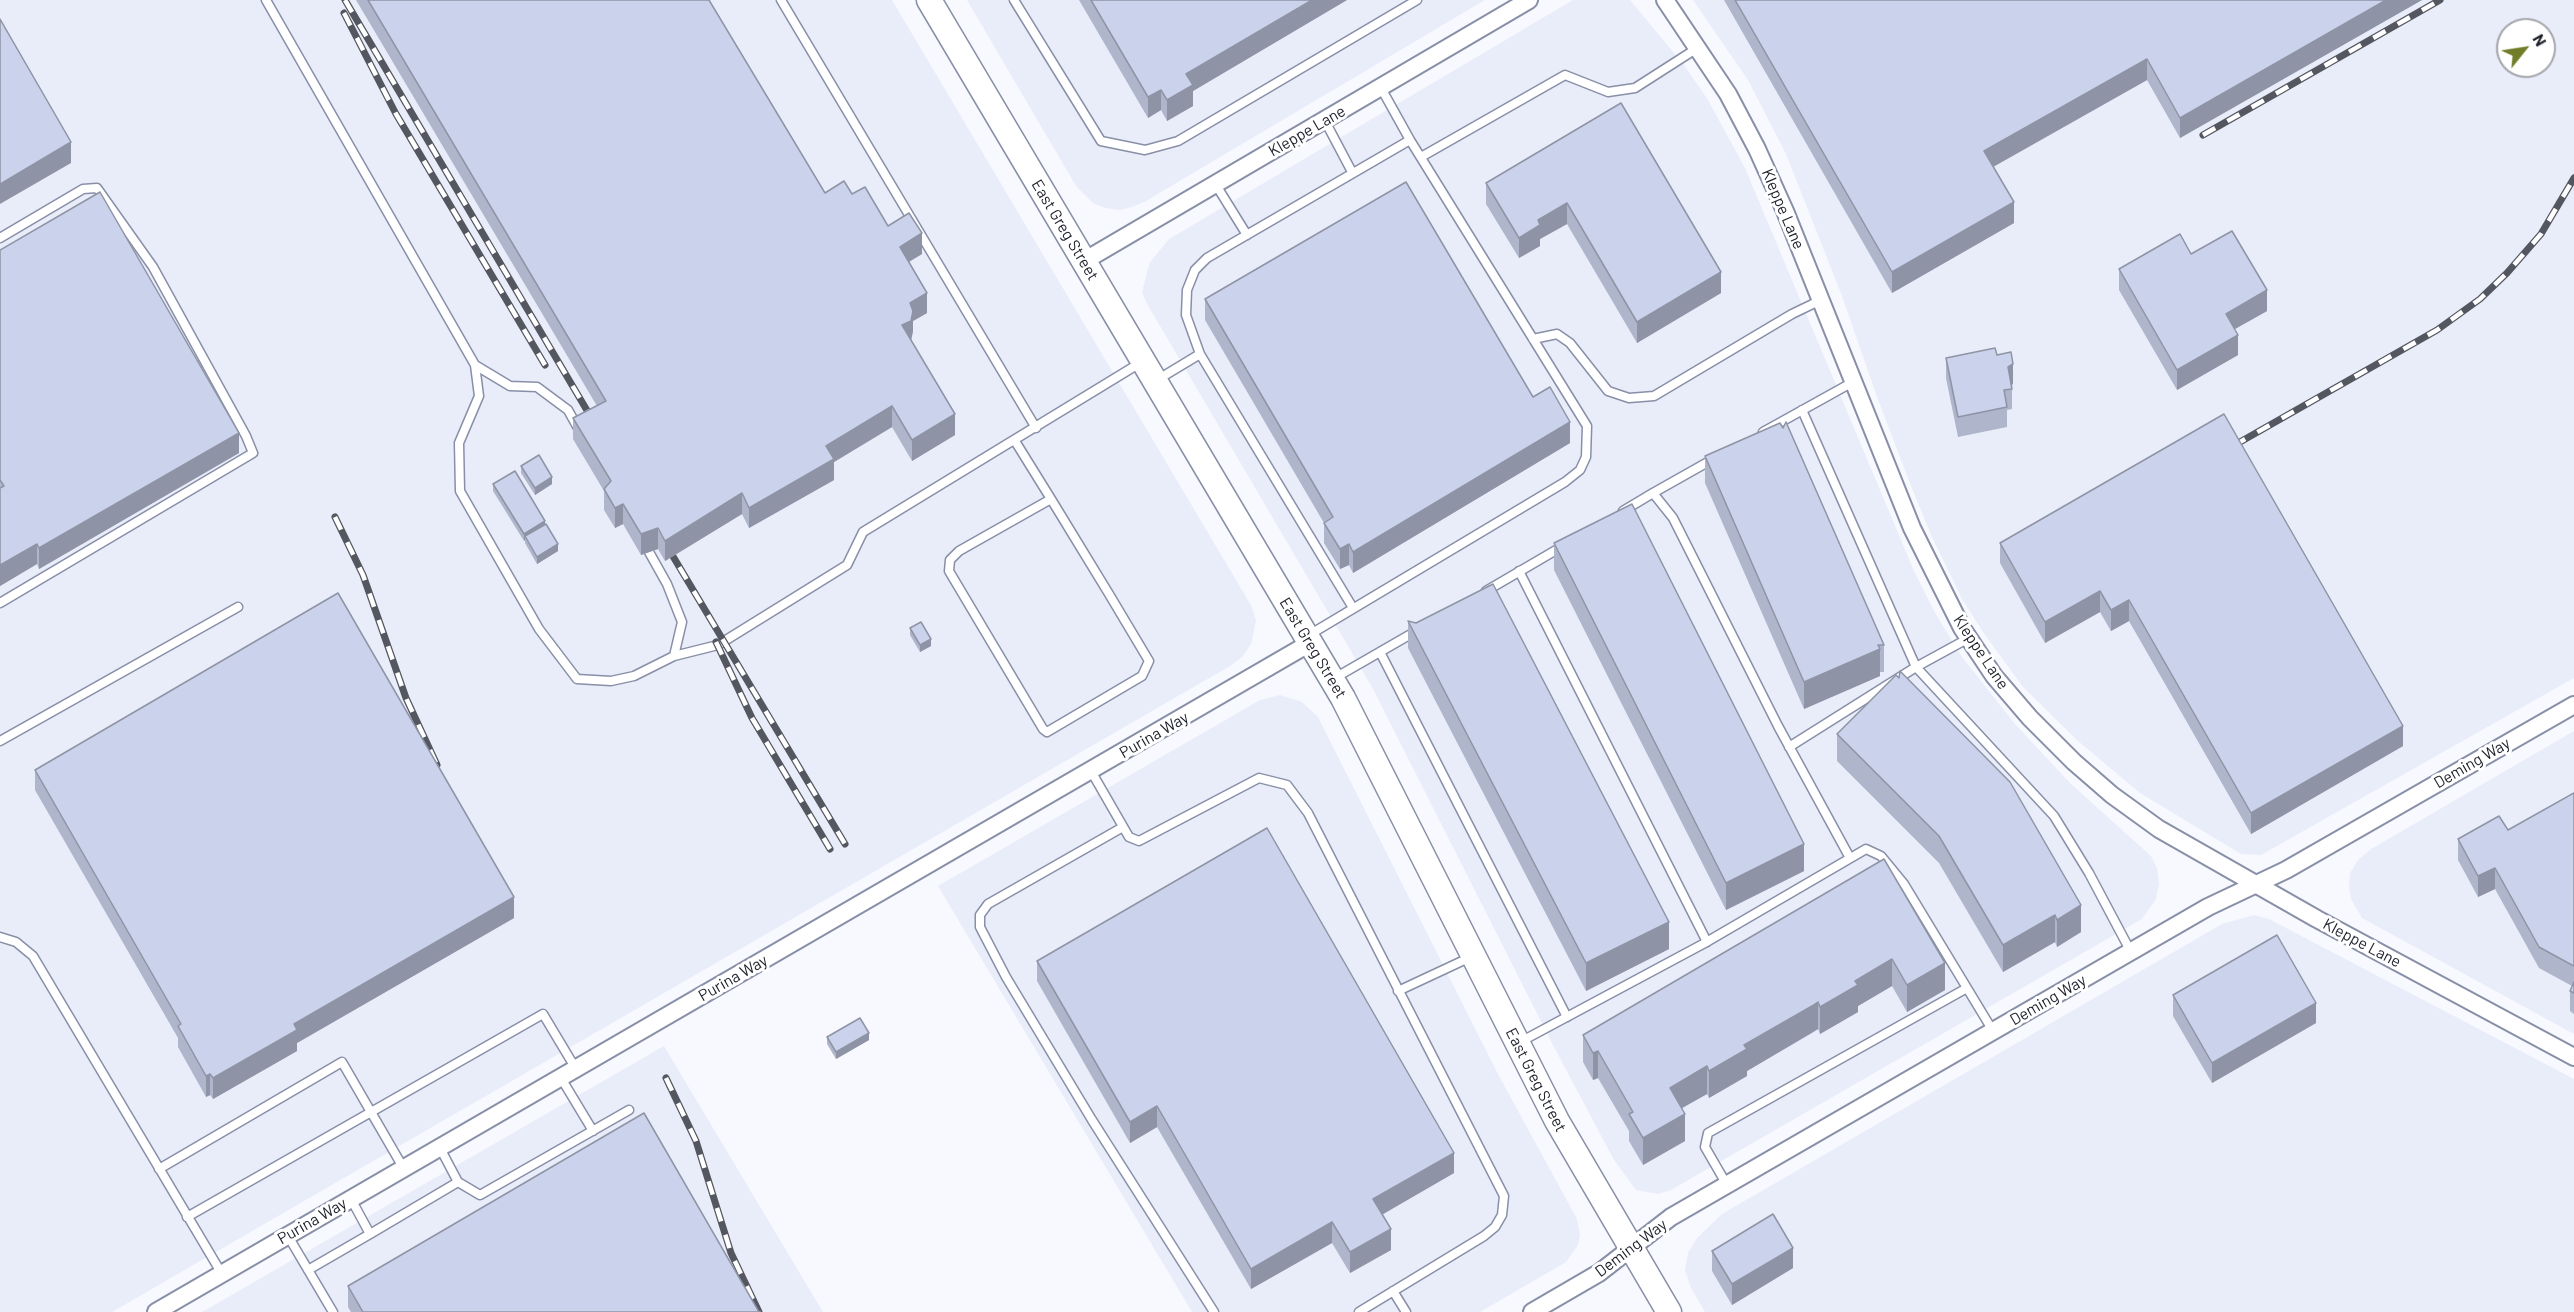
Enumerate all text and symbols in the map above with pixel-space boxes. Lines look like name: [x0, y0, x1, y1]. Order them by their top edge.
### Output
north arrow: [2496, 18, 2556, 78]
text: N: [2529, 30, 2551, 49]
street label: Kleppe Lane: [1265, 101, 1349, 161]
street label: Kleppe Lane: [1757, 166, 1809, 252]
street label: East Greg Street: [1027, 176, 1103, 284]
street label: East Greg Street: [1275, 594, 1351, 702]
street label: Kleppe Lane: [1949, 611, 2013, 693]
street label: Purina Way: [1116, 708, 1192, 762]
street label: Deming Way: [2430, 733, 2514, 793]
street label: Kleppe Lane: [2320, 914, 2404, 972]
street label: Purina Way: [695, 951, 771, 1005]
street label: Deming Way: [2006, 970, 2090, 1030]
street label: East Greg Street: [1502, 1025, 1570, 1135]
street label: Purina Way: [274, 1194, 350, 1248]
street label: Deming Way: [1591, 1215, 1671, 1281]

